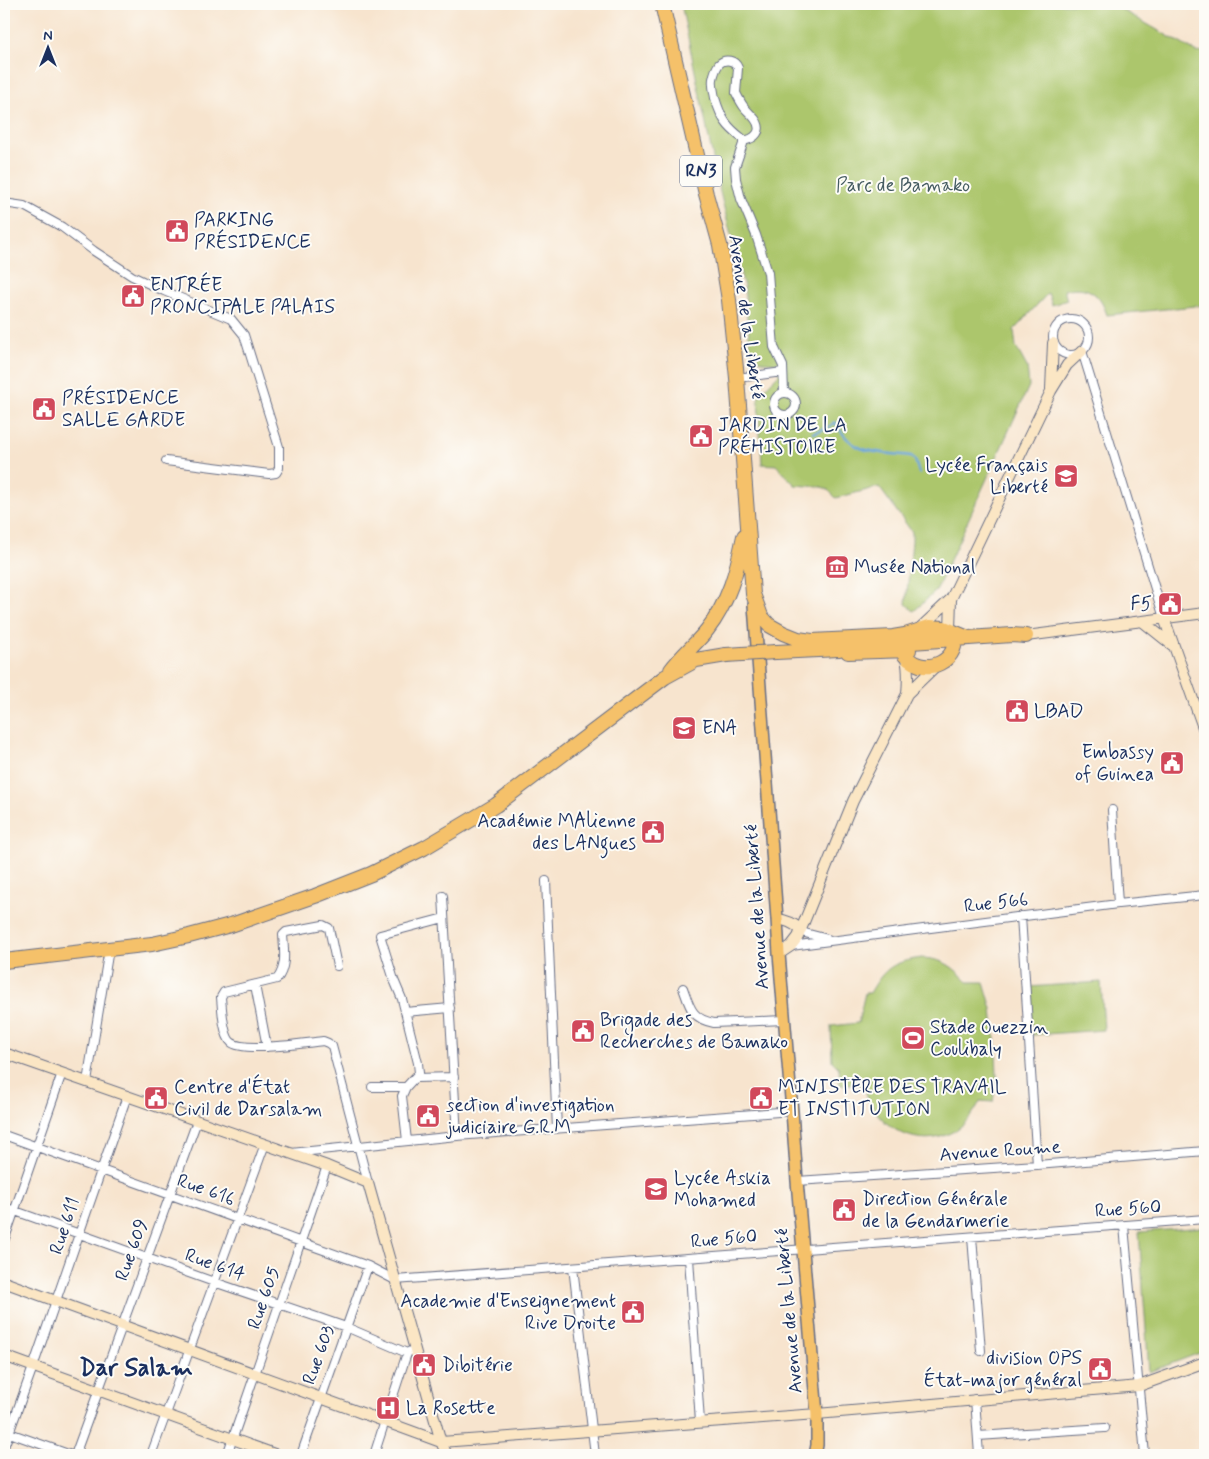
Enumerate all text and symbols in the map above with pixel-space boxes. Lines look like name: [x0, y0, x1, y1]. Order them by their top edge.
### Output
north arrow: [22, 22, 72, 72]
text: N: [43, 27, 53, 45]
road number: RN3: [680, 156, 722, 187]
park label: Parc de Bamako: [836, 173, 970, 198]
place label: PARKING PRÉSIDENCE: [194, 208, 311, 255]
public building icon: PARKING PRÉSIDENCE: [164, 218, 190, 244]
street label: Avenue de la Liberté: [722, 233, 770, 401]
place label: ENTRÉE PRONCIPALE PALAIS: [150, 272, 335, 320]
public building icon: ENTRÉE PRONCIPALE PALAIS: [120, 283, 146, 309]
place label: PRÉSIDENCE SALLE GARDE: [62, 385, 185, 433]
public building icon: PRÉSIDENCE SALLE GARDE: [31, 396, 57, 422]
place label: JARDIN DE LA PRÉHISTOIRE: [718, 413, 847, 460]
public building icon: JARDIN DE LA PRÉHISTOIRE: [688, 423, 714, 449]
place label: Lycée Français Liberté: [925, 453, 1049, 500]
school or university icon: Lycée Français Liberté: [1053, 463, 1079, 489]
museum icon: Musée National: [824, 554, 850, 580]
place label: Musée National: [854, 555, 976, 580]
public building icon: F5: [1157, 591, 1183, 617]
place label: F5: [1131, 592, 1152, 617]
public building icon: LBAD: [1004, 698, 1030, 724]
place label: LBAD: [1034, 699, 1084, 724]
school or university icon: ENA: [671, 715, 697, 741]
place label: ENA: [702, 716, 737, 741]
place label: Embassy of Guinea: [1075, 740, 1154, 787]
public building icon: Embassy of Guinea: [1159, 750, 1185, 776]
place label: Académie MAlienne des LANgues: [477, 809, 636, 859]
public building icon: Académie MAlienne des LANgues: [640, 819, 666, 845]
street label: Avenue de la Liberté: [739, 823, 775, 991]
street label: Rue 566: [963, 887, 1029, 919]
place label: Brigade des Recherches de Bamako: [600, 1008, 788, 1055]
place label: Stade Ouezzin Coulibaly: [930, 1015, 1048, 1062]
public building icon: Brigade des Recherches de Bamako: [570, 1018, 596, 1044]
sports icon: Stade Ouezzin Coulibaly: [900, 1025, 926, 1051]
place label: Centre d'État Civil de Darsalam: [174, 1074, 322, 1122]
place label: MINISTÈRE DES TRAVAIL ET INSTITUTION: [778, 1075, 1007, 1122]
public building icon: Centre d'État Civil de Darsalam: [143, 1085, 169, 1111]
public building icon: MINISTÈRE DES TRAVAIL ET INSTITUTION: [748, 1085, 774, 1111]
place label: section d'investigation judiciaire G.R.M: [445, 1093, 615, 1140]
public building icon: section d'investigation judiciaire G.R.M: [415, 1103, 441, 1129]
street label: Avenue Roume: [938, 1134, 1062, 1168]
place label: Lycée Askia Mohamed: [674, 1166, 771, 1213]
street label: Rue 616: [173, 1168, 239, 1212]
school or university icon: Lycée Askia Mohamed: [643, 1176, 669, 1202]
place label: Direction Générale de la Gendarmerie: [862, 1187, 1009, 1234]
street label: Rue 611: [44, 1194, 86, 1258]
street label: Rue 560: [1094, 1194, 1162, 1224]
public building icon: Direction Générale de la Gendarmerie: [831, 1197, 857, 1223]
street label: Rue 609: [109, 1216, 155, 1284]
street label: Rue 560: [690, 1224, 758, 1254]
street label: Avenue de la Liberté: [769, 1227, 809, 1395]
street label: Rue 614: [181, 1243, 249, 1287]
street label: Rue 605: [242, 1263, 286, 1333]
place label: Academie d'Enseignement Rive Droite: [400, 1289, 616, 1336]
public building icon: Academie d'Enseignement Rive Droite: [620, 1299, 646, 1325]
street label: Rue 603: [297, 1322, 341, 1388]
place label: division OPS État-major général: [924, 1346, 1082, 1394]
public building icon: Dibitérie: [411, 1352, 437, 1378]
district label: Dar Salam: [79, 1353, 193, 1384]
place label: Dibitérie: [442, 1353, 513, 1378]
public building icon: division OPS État-major général: [1087, 1356, 1113, 1382]
hospital icon: La Rosette: [375, 1395, 401, 1421]
place label: La Rosette: [406, 1396, 496, 1421]

